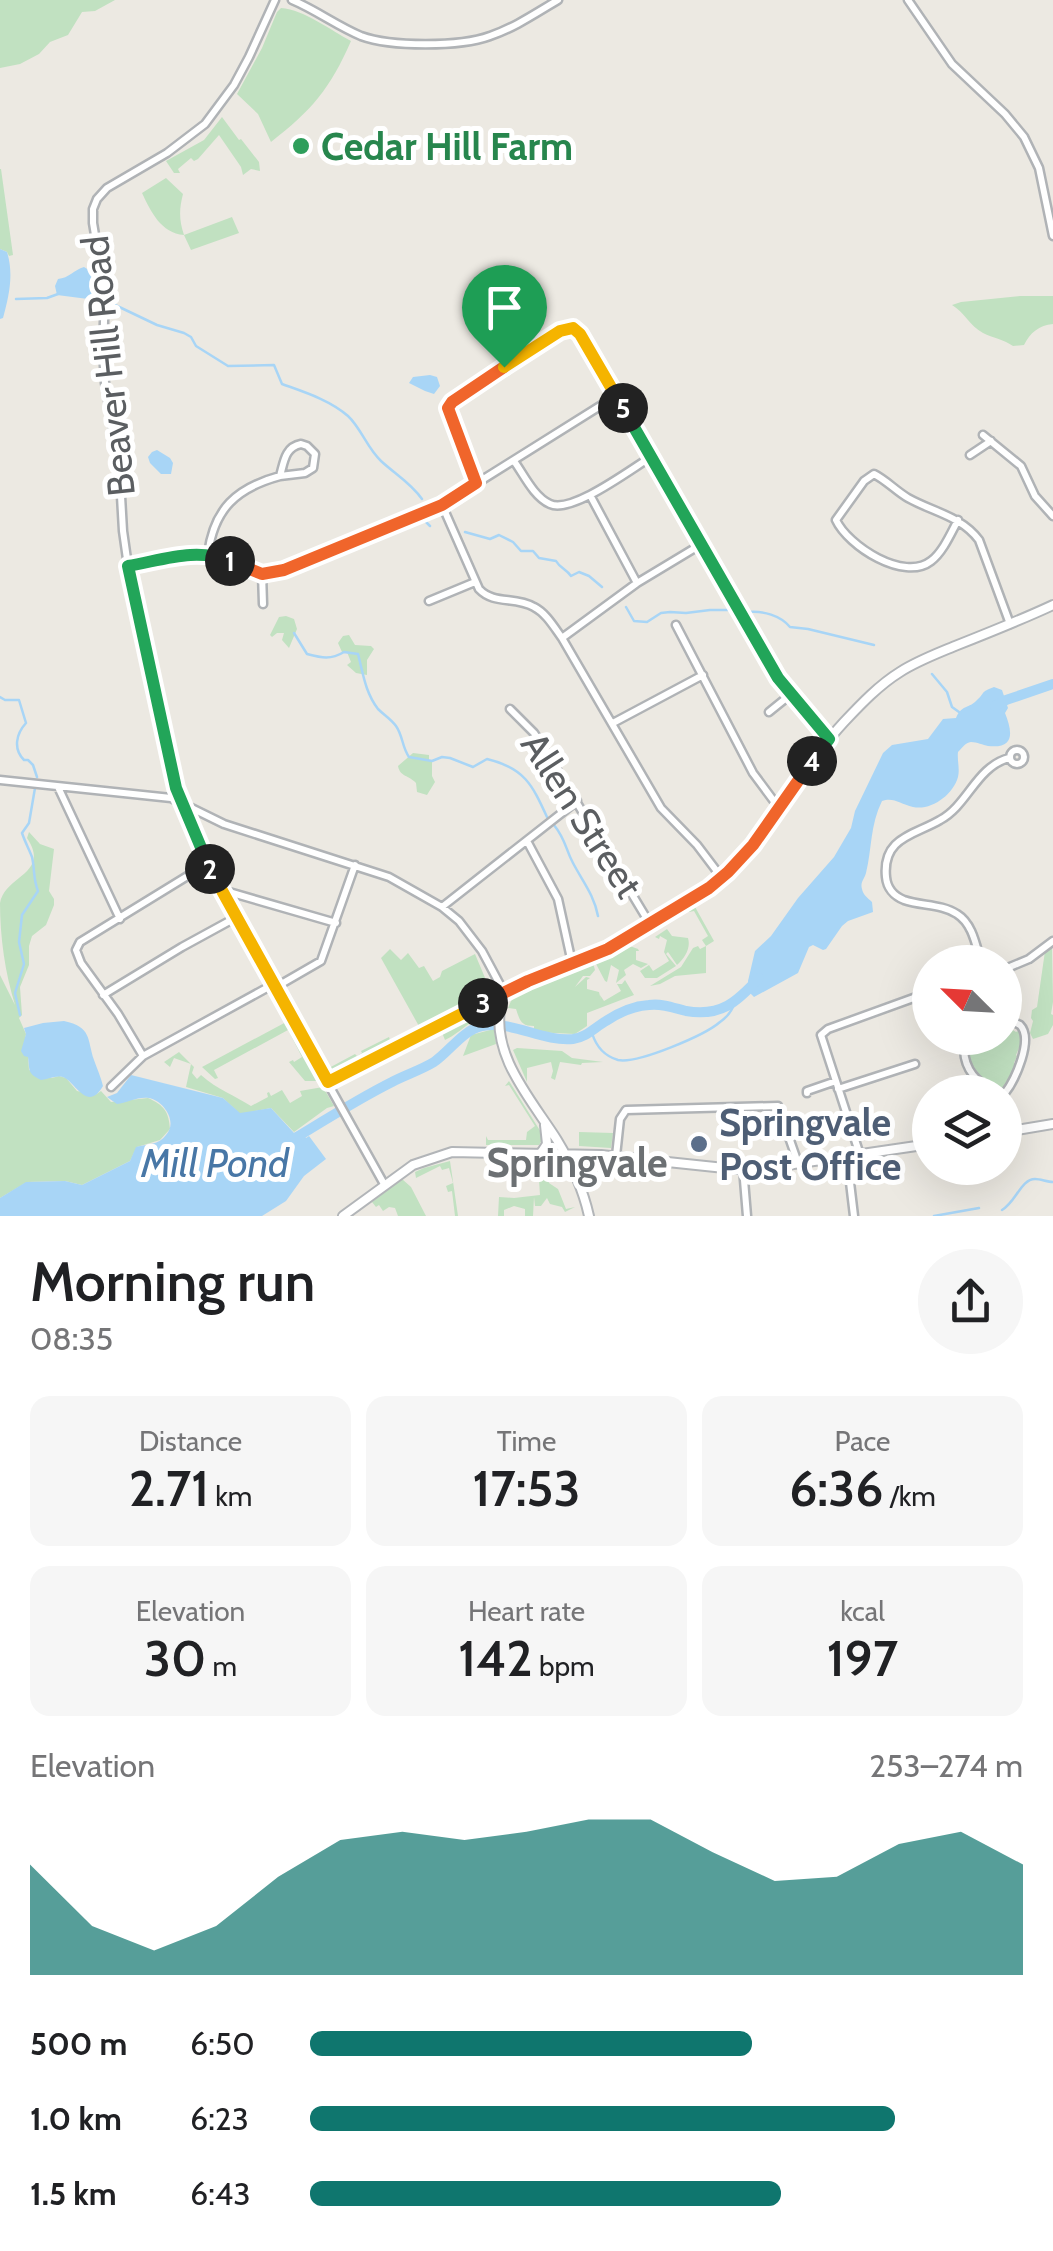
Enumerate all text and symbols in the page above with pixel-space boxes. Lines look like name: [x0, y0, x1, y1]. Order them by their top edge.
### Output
place label: Cedar Hill Farm: [321, 123, 573, 170]
marker: Cedar Hill Farm: [290, 135, 312, 157]
street label: Beaver Hill Road: [71, 233, 145, 499]
pin: [462, 265, 547, 368]
icon: arrive: [477, 280, 532, 335]
pin: 5: [598, 383, 648, 433]
text: 5: [615, 391, 631, 425]
pin: 1: [205, 536, 255, 586]
text: 1: [225, 544, 235, 578]
street label: Allen Street: [511, 723, 653, 907]
pin: 4: [787, 736, 837, 786]
text: 4: [803, 744, 821, 778]
pin: 2: [185, 844, 235, 894]
text: 2: [203, 852, 217, 886]
north arrow: [912, 945, 1022, 1055]
map controls: [912, 945, 1022, 1185]
pin: 3: [458, 978, 508, 1028]
text: 3: [475, 986, 491, 1020]
button: layers: [912, 1075, 1022, 1185]
place label: Springvale Post Office: [719, 1099, 901, 1190]
marker: Springvale Post Office: [688, 1133, 710, 1155]
water label: Mill Pond: [140, 1138, 290, 1187]
district label: Springvale: [486, 1138, 668, 1187]
text: Morning run: [30, 1248, 315, 1315]
button: share: [918, 1249, 1023, 1354]
text: 08:35: [30, 1319, 113, 1358]
text: Distance: [139, 1424, 242, 1458]
text: Time: [497, 1424, 556, 1458]
text: Pace: [835, 1424, 890, 1458]
text: 2.71: [129, 1458, 209, 1519]
text: 17:53: [473, 1458, 580, 1519]
text: 6:36: [789, 1458, 883, 1519]
text: km: [209, 1479, 252, 1513]
text: /km: [883, 1479, 936, 1513]
text: Elevation: [136, 1594, 245, 1628]
text: Heart rate: [468, 1594, 585, 1628]
text: kcal: [840, 1594, 885, 1628]
text: 30: [144, 1628, 206, 1689]
text: 142: [458, 1628, 533, 1689]
text: 197: [827, 1628, 898, 1689]
text: m: [206, 1649, 237, 1683]
text: bpm: [533, 1649, 595, 1683]
text: Elevation: [30, 1746, 155, 1785]
text: 253–274 m: [869, 1746, 1023, 1785]
text: 500 m: [30, 2024, 127, 2063]
text: 6:50: [190, 2024, 254, 2063]
text: 1.0 km: [30, 2099, 122, 2138]
text: 6:23: [190, 2099, 249, 2138]
text: 1.5 km: [30, 2174, 117, 2213]
text: 6:43: [190, 2174, 251, 2213]

